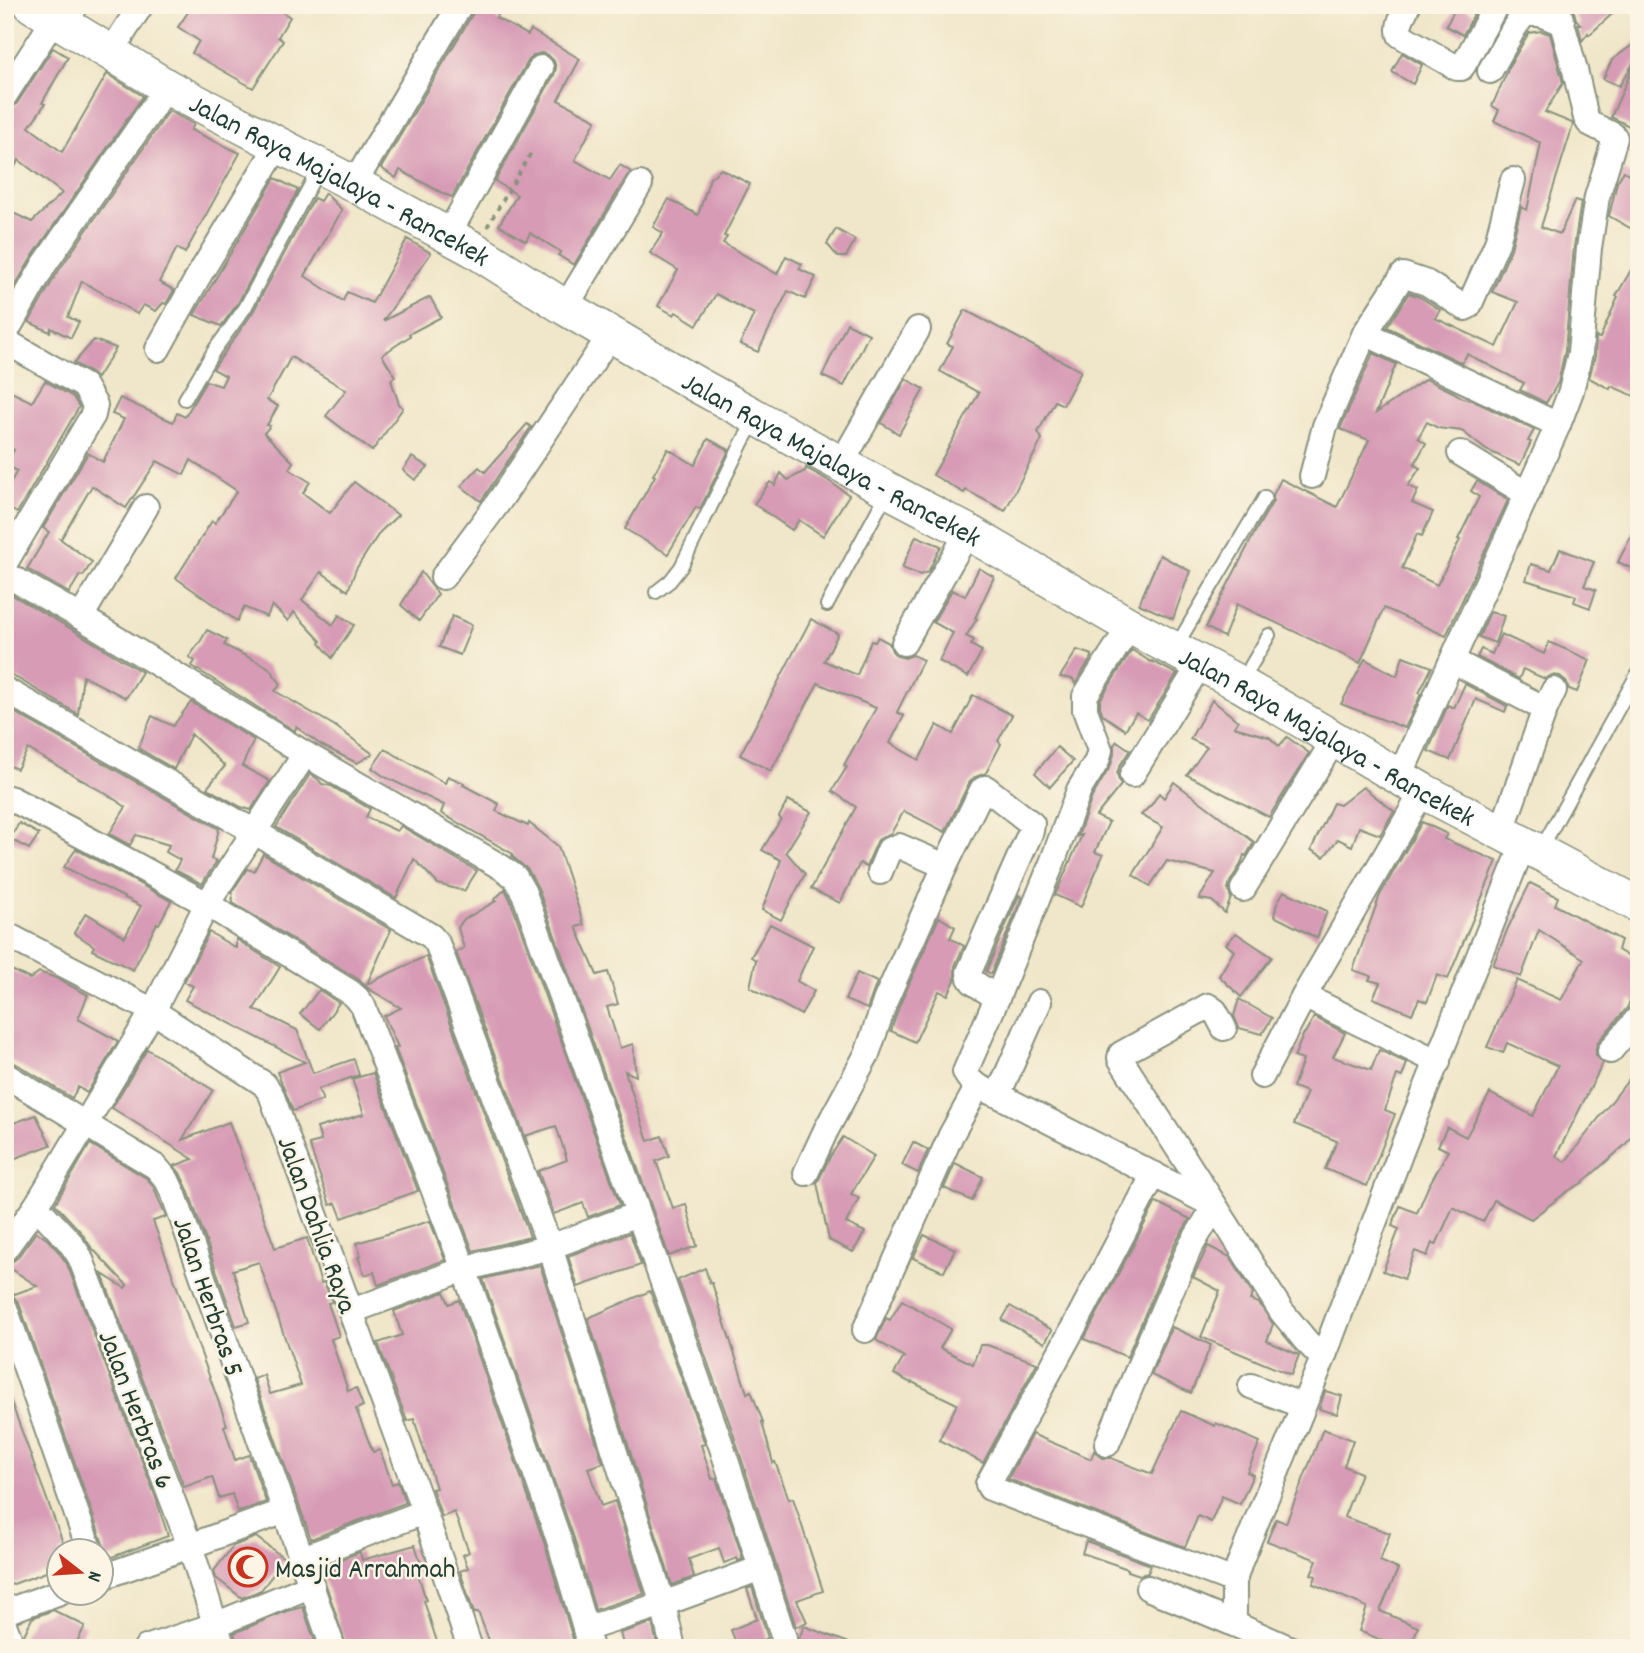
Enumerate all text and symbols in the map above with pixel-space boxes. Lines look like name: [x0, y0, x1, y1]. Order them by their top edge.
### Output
street label: Jalan Raya Majalaya - Rancekek: [181, 87, 496, 280]
street label: Jalan Raya Majalaya - Rancekek: [672, 365, 987, 560]
street label: Jalan Raya Majalaya - Rancekek: [1170, 640, 1481, 840]
street label: Jalan Dahlia Raya: [264, 1132, 365, 1320]
street label: Jalan Herbras 5: [159, 1212, 251, 1383]
street label: Jalan Herbras 6: [85, 1326, 182, 1496]
north arrow: [46, 1538, 116, 1608]
mosque icon: Masjid Arrahmah: [227, 1546, 269, 1588]
place label: Masjid Arrahmah: [275, 1552, 456, 1592]
text: N: [79, 1568, 107, 1584]

